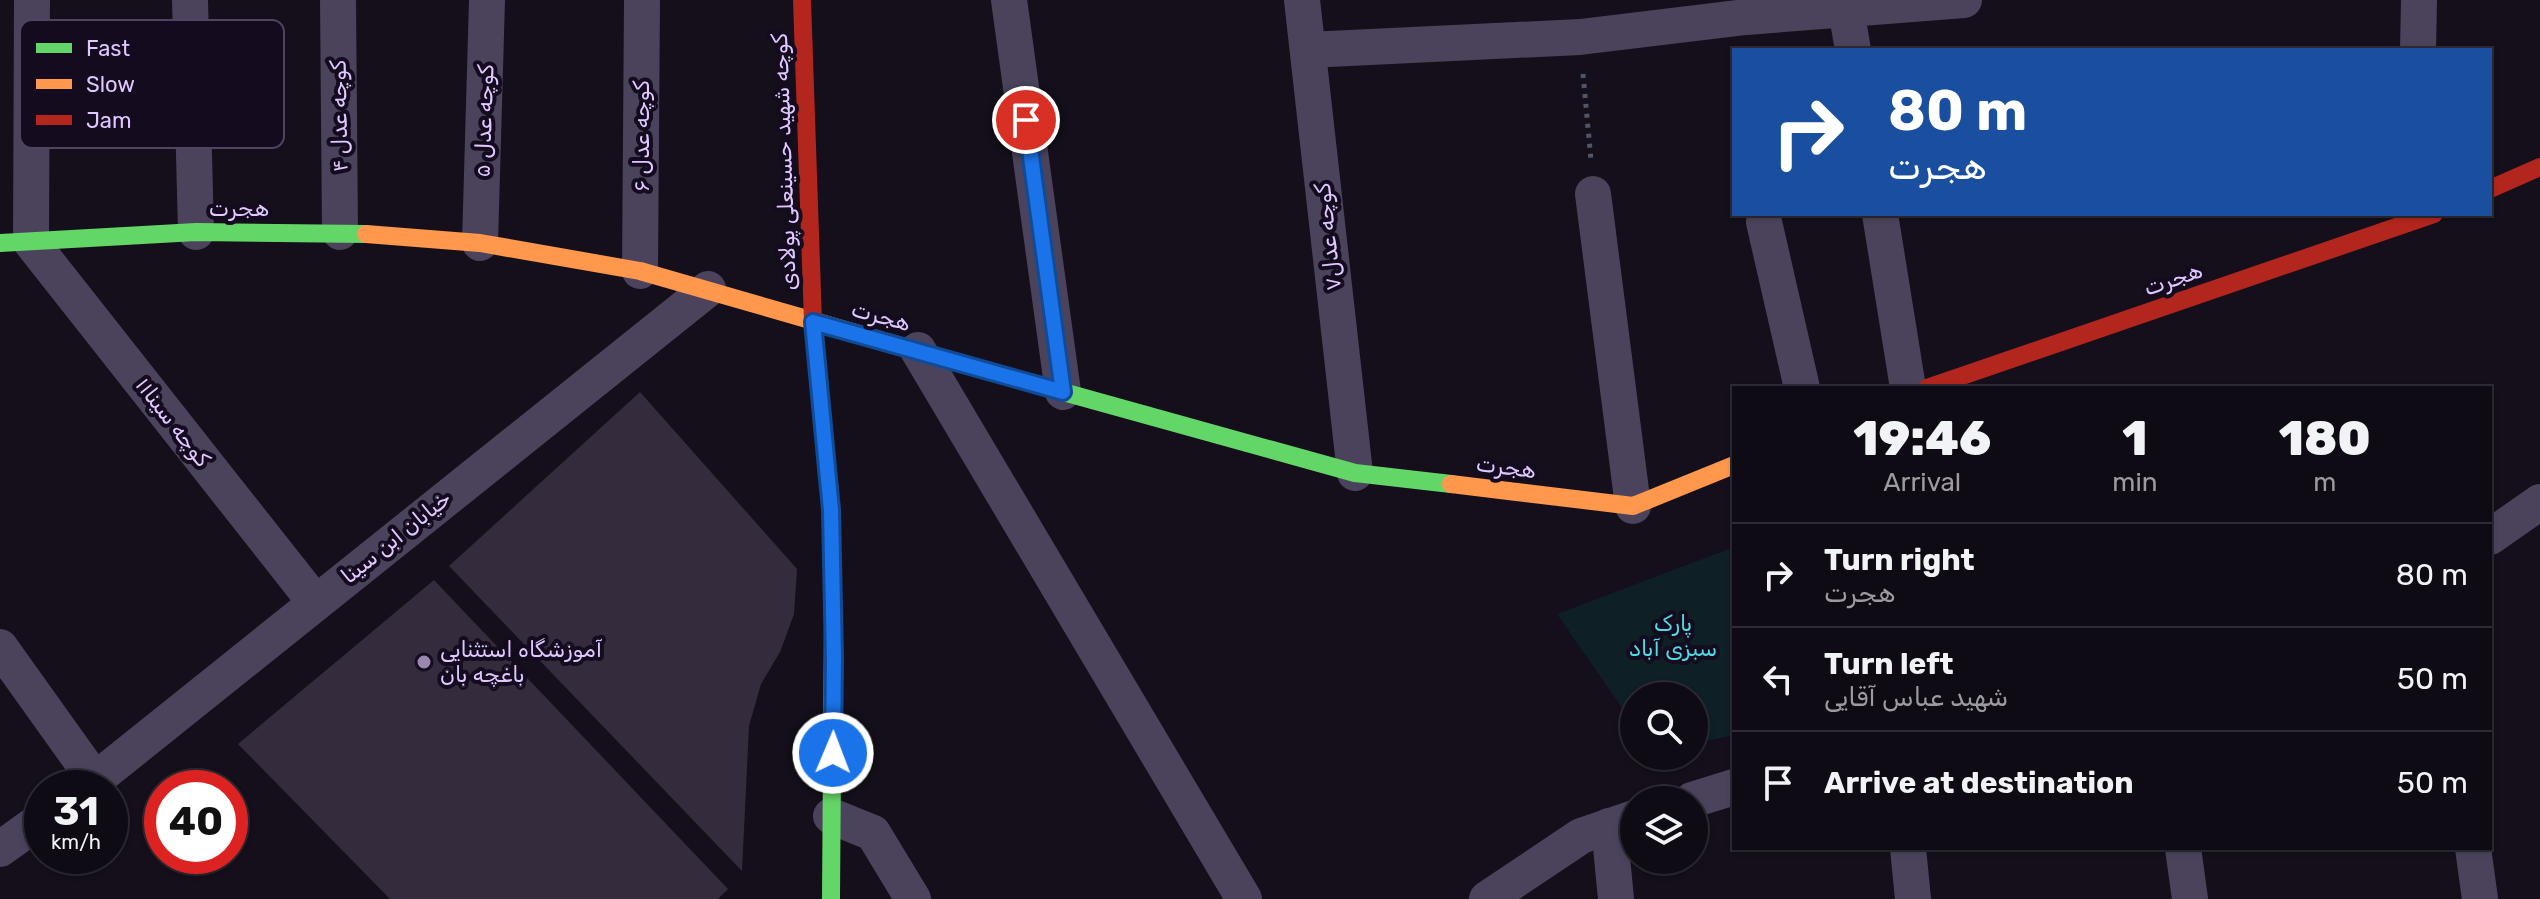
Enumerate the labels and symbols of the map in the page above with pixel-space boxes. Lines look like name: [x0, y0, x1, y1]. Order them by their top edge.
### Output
legend: [20, 20, 284, 148]
street label: کوچه شهید حسینعلی پولادی: [766, 33, 803, 291]
text: Fast: [86, 35, 131, 62]
street label: کوچه عدل ۴: [325, 60, 353, 172]
street label: کوچه عدل ۵: [469, 64, 499, 178]
text: Slow: [86, 71, 135, 98]
street label: کوچه عدل ۶: [628, 80, 655, 192]
pin: [992, 86, 1060, 154]
text: Jam: [86, 107, 132, 134]
street label: کوچه عدل۷: [1309, 182, 1347, 292]
street label: هجرت: [209, 195, 269, 222]
street label: هجرت: [2140, 256, 2206, 302]
street label: هجرت: [848, 295, 914, 337]
street label: کوچه سینا۱۱: [130, 372, 216, 472]
street label: هجرت: [1474, 450, 1538, 484]
street label: خیابان ابن سینا: [336, 485, 456, 589]
park label: پارک سبزی آباد: [1629, 610, 1717, 662]
place label: آموزشگاه استثنایی باغچه بان: [440, 636, 603, 688]
marker: آموزشگاه استثنایی باغچه بان: [415, 653, 433, 671]
position arrow: [791, 711, 875, 795]
speed limit sign: 40: [144, 770, 248, 874]

